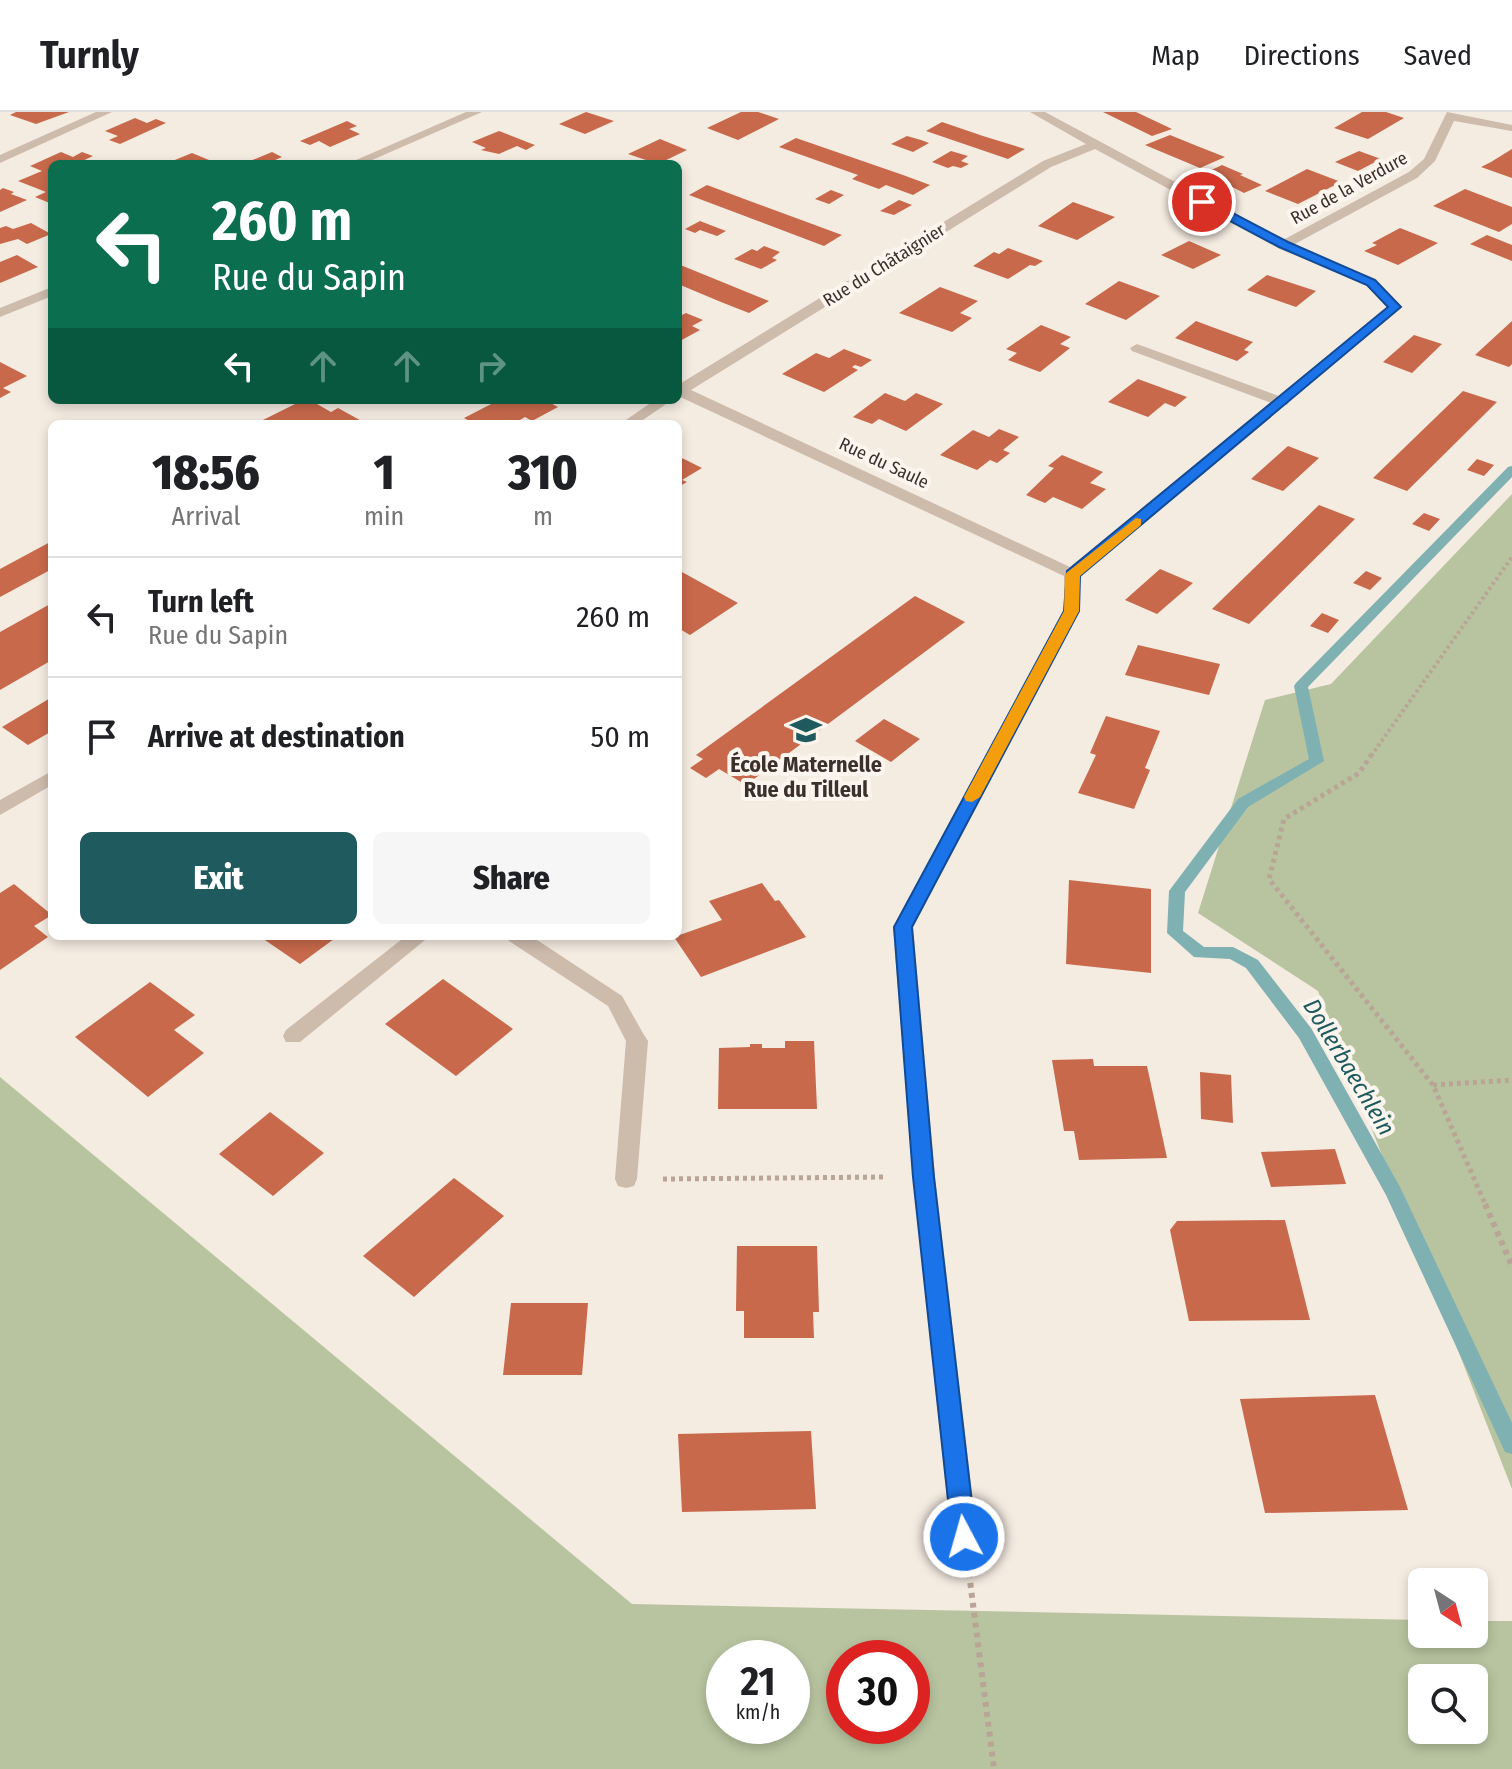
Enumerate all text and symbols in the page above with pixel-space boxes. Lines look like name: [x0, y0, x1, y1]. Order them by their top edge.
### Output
text: Turnly: [40, 32, 139, 78]
text: Map: [1151, 39, 1200, 72]
text: Directions: [1244, 39, 1360, 72]
text: Saved: [1404, 39, 1472, 72]
street label: Rue de la Verdure: [1287, 147, 1411, 229]
pin: [1168, 168, 1236, 236]
icon: arrive: [1180, 180, 1224, 224]
text: 260 m: [212, 188, 352, 255]
icon: left: [80, 192, 184, 296]
street label: Rue du Châtaignier: [819, 218, 950, 311]
text: Rue du Sapin: [212, 256, 406, 300]
icon: left: [217, 344, 261, 388]
icon: ahead: [301, 344, 345, 388]
icon: ahead: [385, 344, 429, 388]
icon: right: [469, 344, 513, 388]
street label: Rue du Saule: [836, 433, 932, 493]
text: 18:56: [152, 444, 260, 502]
text: 1: [374, 444, 394, 502]
text: 310: [508, 444, 578, 502]
text: Arrival: [171, 501, 240, 532]
text: min: [364, 501, 404, 532]
text: m: [533, 501, 553, 532]
text: Turn left: [148, 584, 254, 620]
icon: left: [80, 595, 124, 639]
text: 260 m: [576, 599, 650, 635]
text: Rue du Sapin: [148, 620, 288, 651]
school or university icon: École Maternelle Rue du Tilleul: [789, 713, 823, 747]
icon: arrive: [80, 715, 124, 759]
text: Arrive at destination: [148, 719, 405, 755]
text: 50 m: [590, 719, 650, 755]
place label: École Maternelle Rue du Tilleul: [730, 751, 882, 803]
button: Exit: [80, 832, 357, 924]
button: Share: [373, 832, 650, 924]
water label: Dollerbaechlein: [1297, 994, 1401, 1140]
position arrow: [922, 1495, 1006, 1579]
north arrow: [1408, 1568, 1488, 1648]
map controls: [1408, 1568, 1488, 1744]
speed limit sign: 30: [826, 1640, 930, 1744]
text: 21: [741, 1658, 775, 1706]
button: search: [1408, 1664, 1488, 1744]
text: km/h: [736, 1700, 780, 1724]

